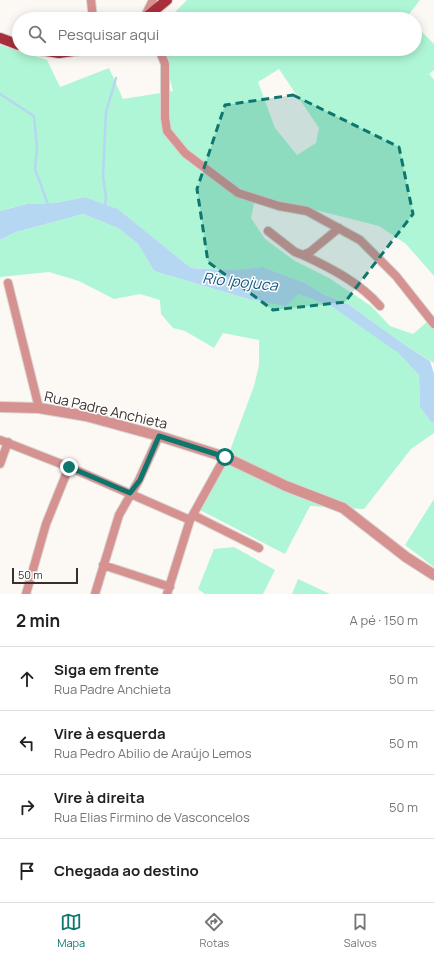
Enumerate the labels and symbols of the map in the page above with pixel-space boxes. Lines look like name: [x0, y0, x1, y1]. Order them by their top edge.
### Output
water label: Rio Ipojuca: [201, 267, 279, 296]
street label: Rua Padre Anchieta: [43, 386, 170, 433]
route start: [216, 448, 234, 466]
route end: [60, 458, 78, 476]
scale bar: [12, 566, 78, 585]

